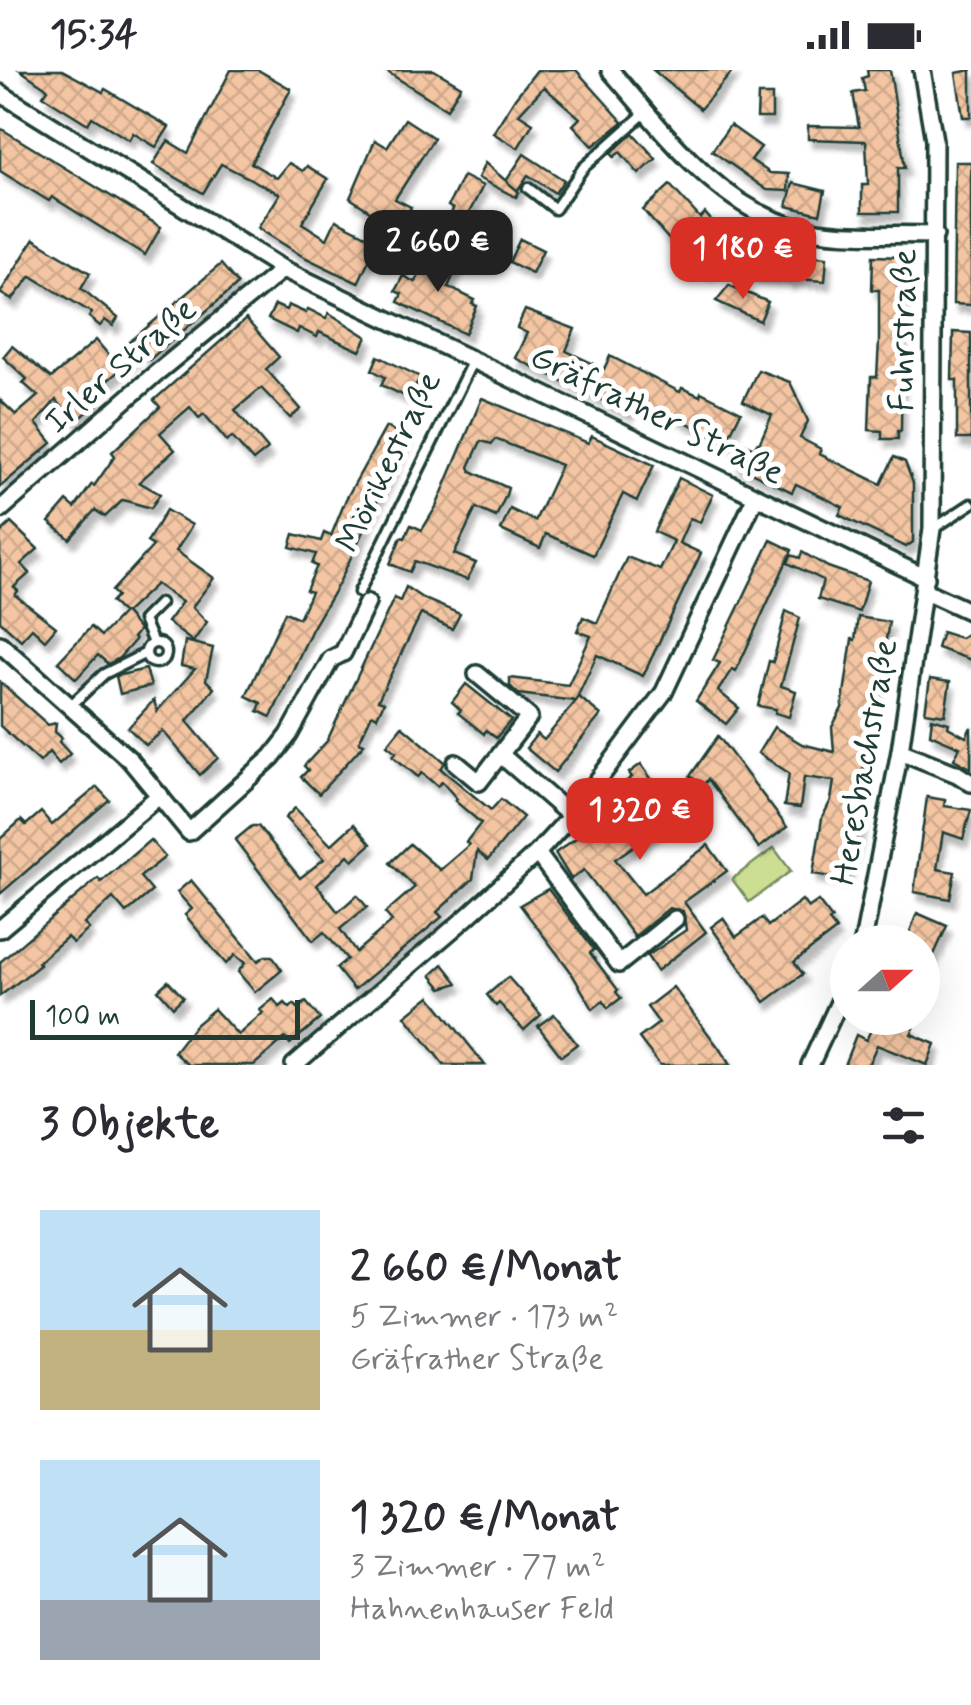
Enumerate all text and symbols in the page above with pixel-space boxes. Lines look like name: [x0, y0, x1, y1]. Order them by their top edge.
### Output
text: 15:34: [50, 11, 138, 60]
pin: 2 660 €: [346, 210, 530, 295]
pin: 1 180 €: [651, 217, 835, 302]
text: 2 660 €: [386, 221, 490, 263]
text: 1 180 €: [692, 228, 794, 270]
street label: Fuhrstraße: [880, 248, 928, 412]
street label: Irler Straße: [35, 287, 207, 445]
street label: Gräfrather Straße: [522, 333, 792, 497]
street label: Mörikestraße: [325, 364, 453, 560]
street label: Heresbachstraße: [821, 635, 909, 889]
pin: 1 320 €: [548, 778, 732, 863]
text: 1 320 €: [588, 789, 692, 831]
north arrow: [830, 925, 940, 1035]
map controls: [830, 925, 940, 1035]
scale bar: [30, 995, 300, 1040]
text: 100 m: [45, 999, 120, 1036]
text: 3 Objekte: [40, 1098, 219, 1153]
icon: filters: [876, 1098, 931, 1153]
text: 2 660 €/Monat: [350, 1241, 622, 1296]
icon: home: [120, 1250, 240, 1370]
text: 5 Zimmer · 173 m²: [350, 1296, 618, 1338]
text: Gräfrather Straße: [350, 1338, 604, 1380]
text: 1 320 €/Monat: [350, 1491, 620, 1546]
icon: home: [120, 1500, 240, 1620]
text: 3 Zimmer · 77 m²: [350, 1546, 605, 1588]
text: Hahnenhauser Feld: [350, 1588, 614, 1630]

